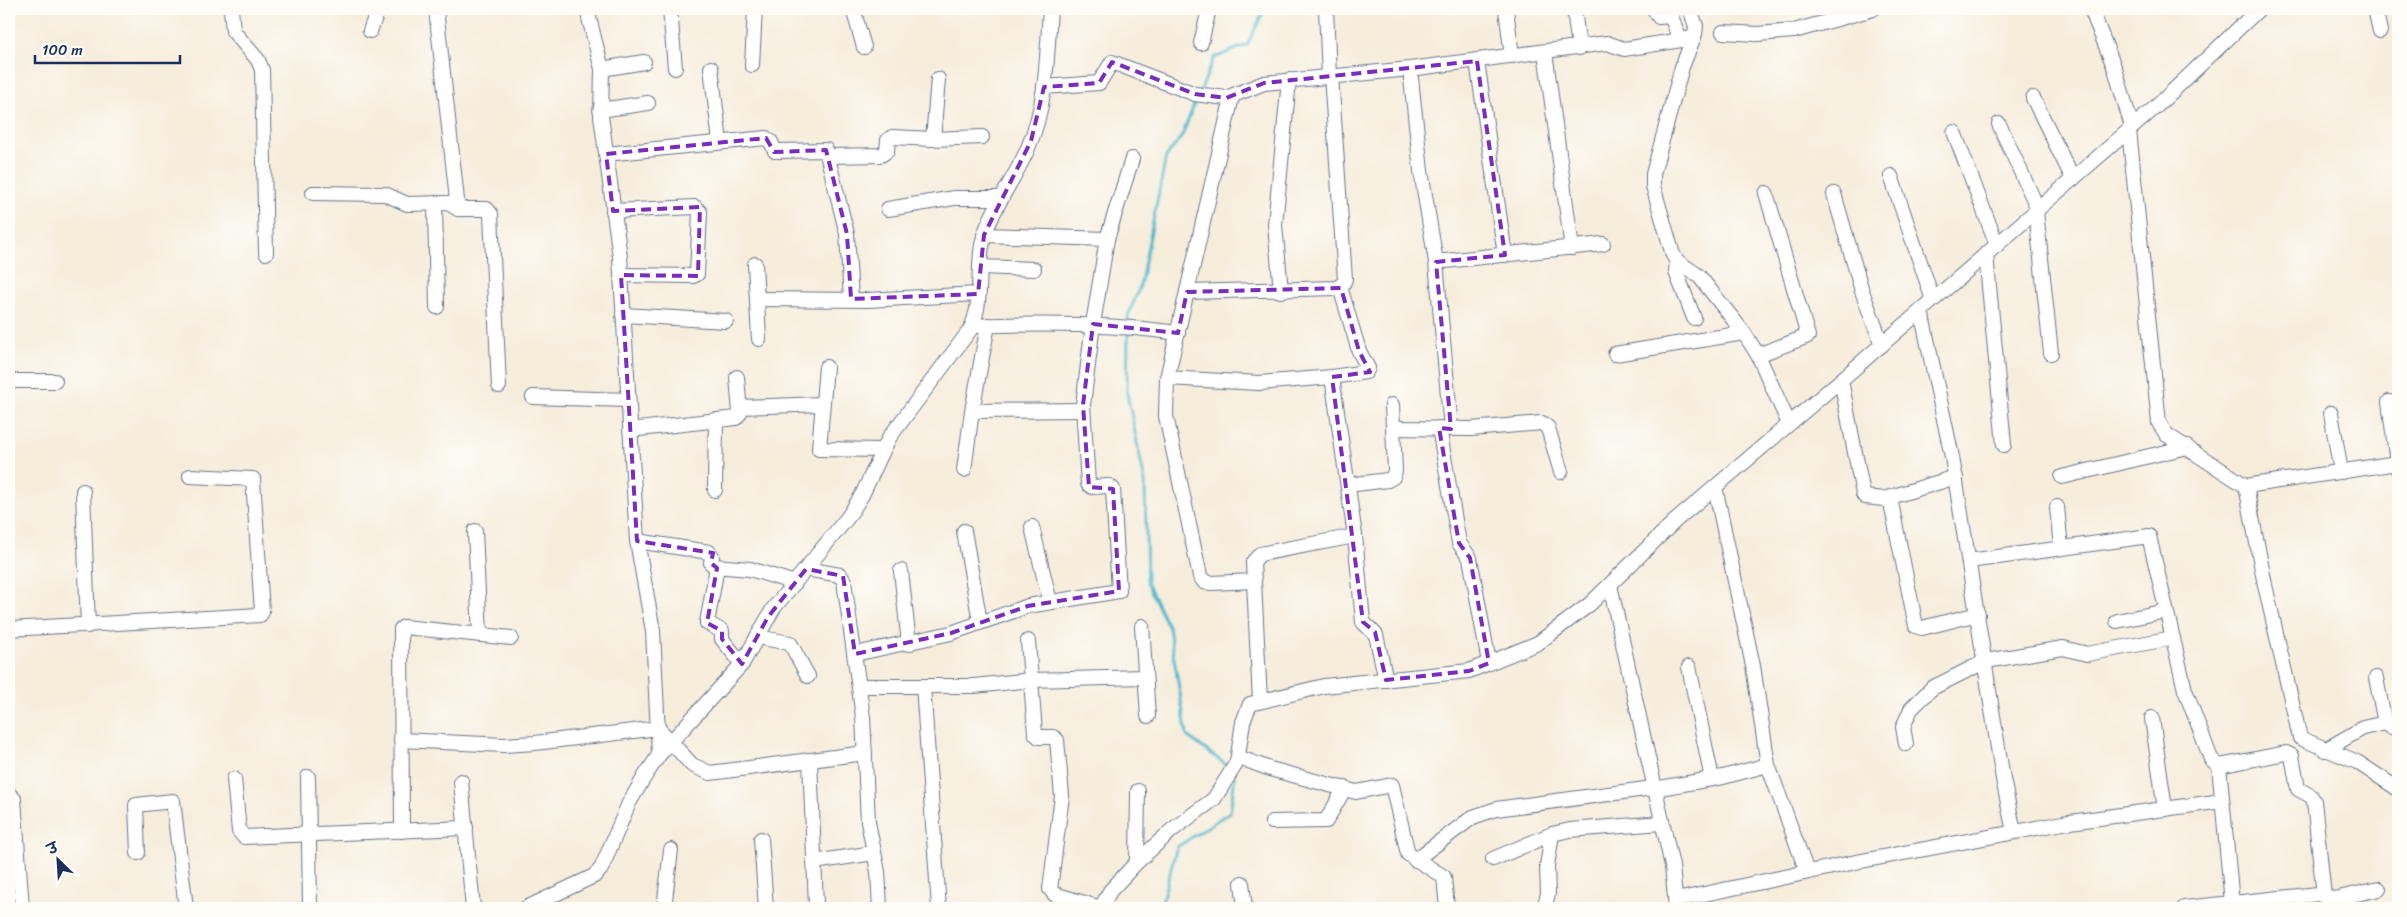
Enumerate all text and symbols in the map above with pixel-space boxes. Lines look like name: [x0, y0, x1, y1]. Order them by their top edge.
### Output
scale bar: [35, 32, 180, 64]
text: 100 m: [42, 37, 83, 63]
north arrow: [32, 834, 82, 884]
text: उ: [41, 835, 64, 863]

